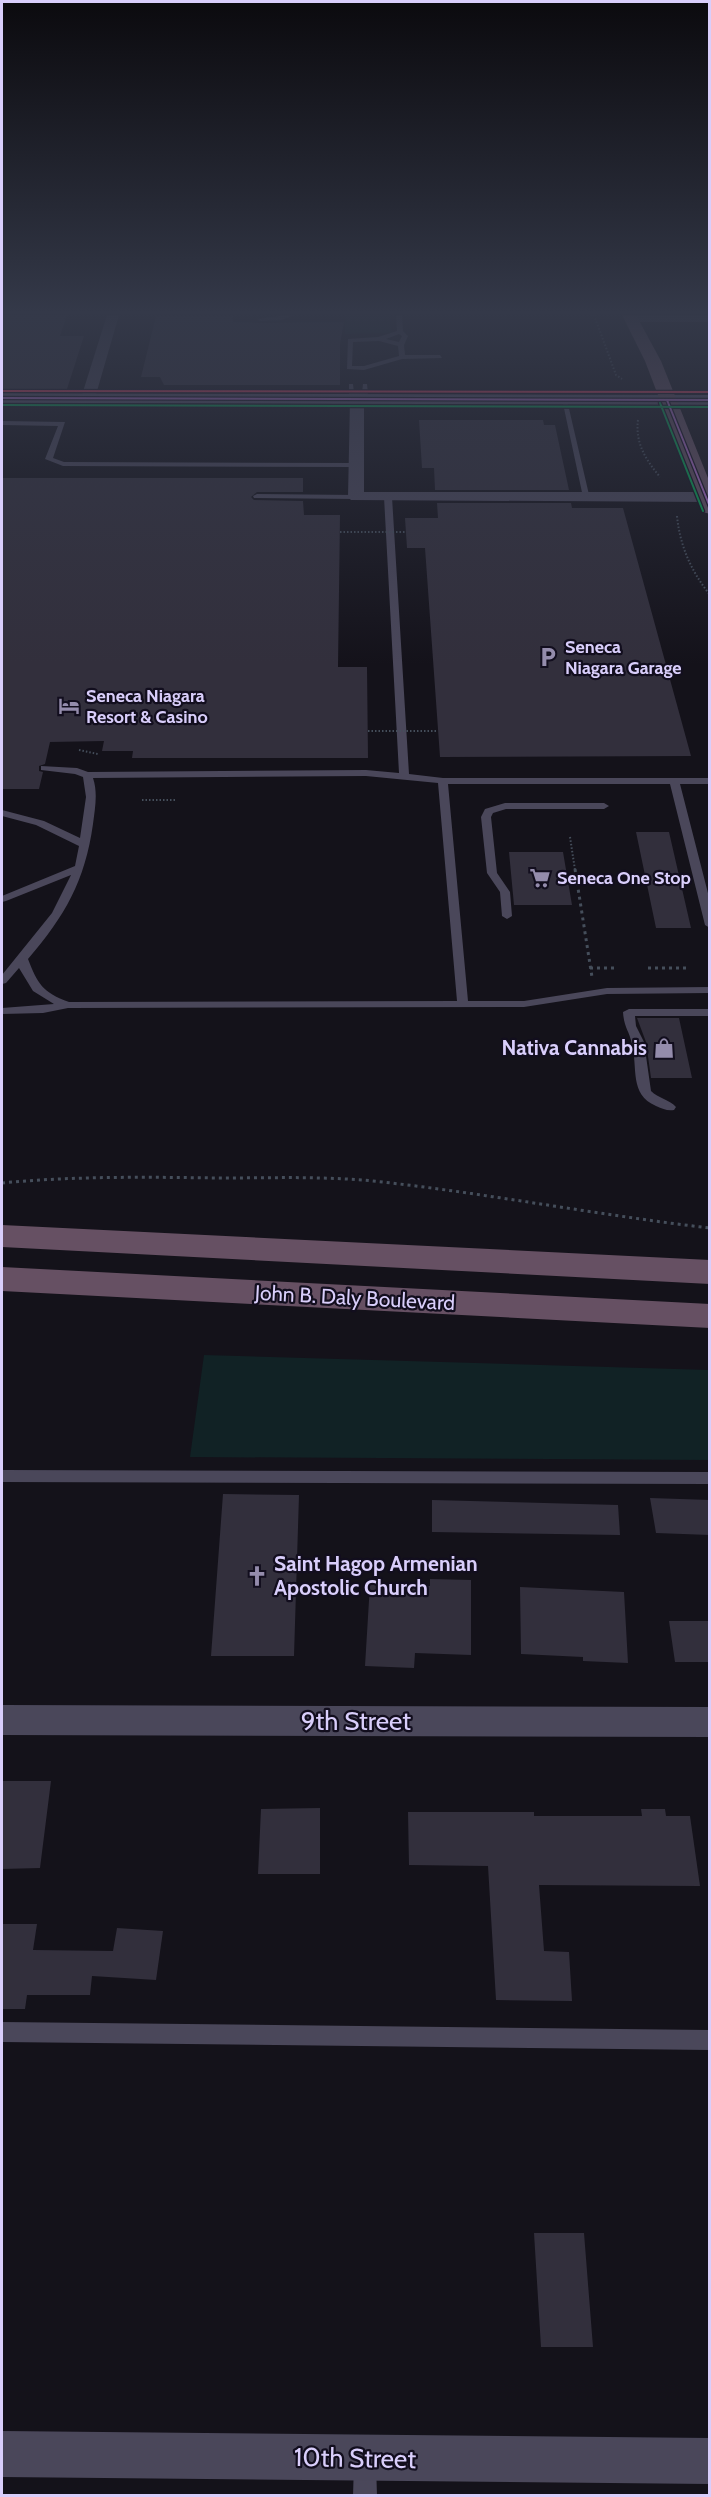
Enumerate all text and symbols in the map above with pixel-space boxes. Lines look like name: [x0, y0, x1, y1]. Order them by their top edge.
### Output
place label: Seneca Niagara Garage: [565, 636, 682, 679]
parking icon: Seneca Niagara Garage: [536, 645, 560, 669]
place label: Seneca Niagara Resort & Casino: [86, 685, 208, 728]
hotel icon: Seneca Niagara Resort & Casino: [57, 694, 81, 718]
supermarket icon: Seneca One Stop: [528, 866, 552, 890]
place label: Seneca One Stop: [557, 867, 691, 889]
place label: Nativa Cannabis: [502, 1035, 647, 1060]
shop icon: Nativa Cannabis: [652, 1036, 676, 1060]
street label: John B. Daly Boulevard: [253, 1280, 456, 1315]
place label: Saint Hagop Armenian Apostolic Church: [274, 1551, 478, 1600]
church icon: Saint Hagop Armenian Apostolic Church: [245, 1564, 269, 1588]
street label: 9th Street: [301, 1705, 411, 1737]
street label: 10th Street: [294, 2441, 417, 2475]

